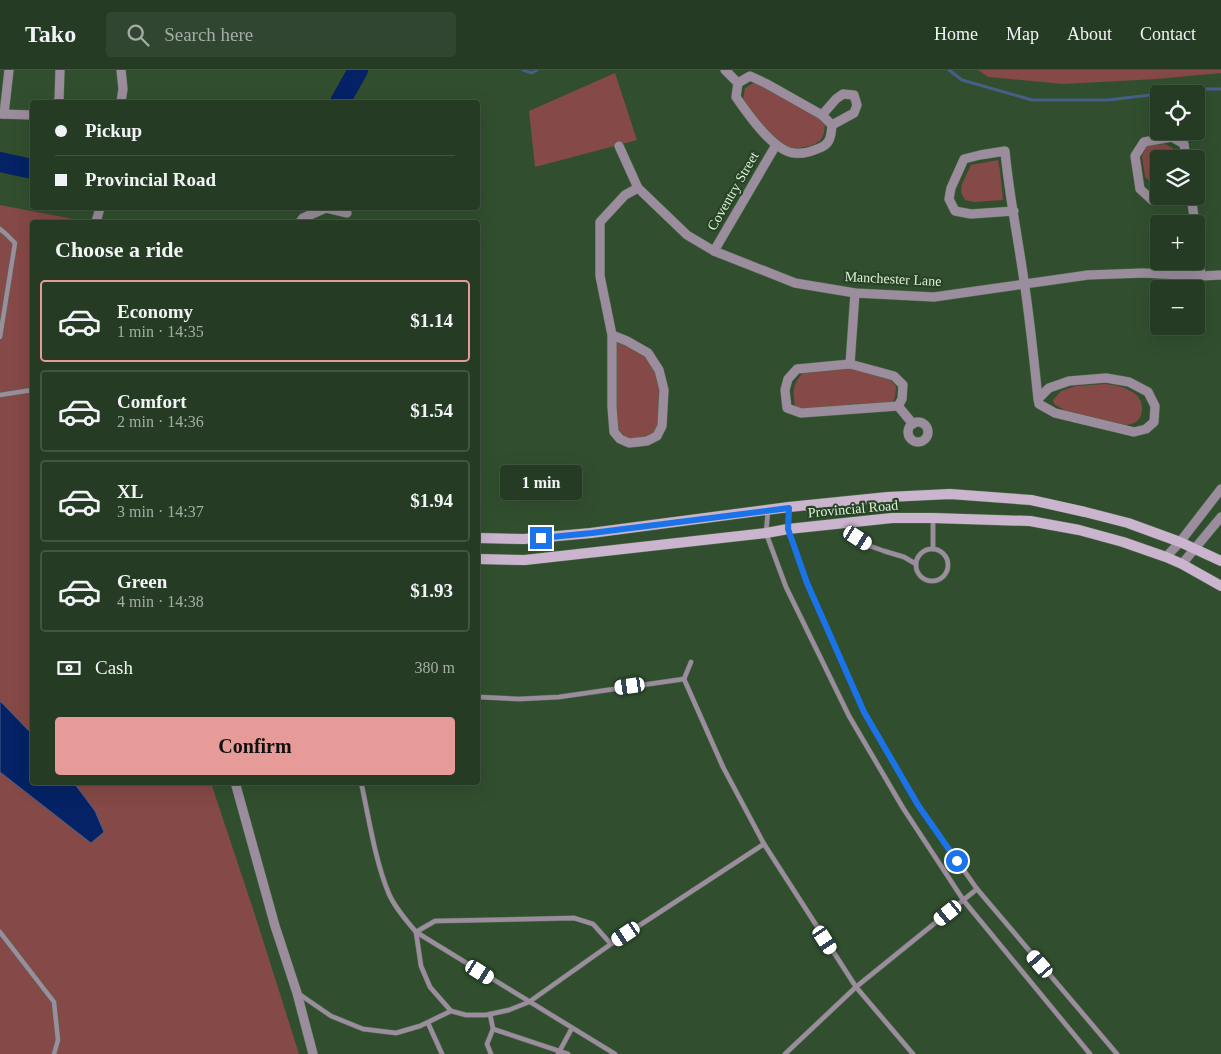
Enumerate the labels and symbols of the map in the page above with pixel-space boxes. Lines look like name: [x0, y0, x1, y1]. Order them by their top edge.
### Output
street label: Coventry Street: [704, 149, 762, 233]
street label: Manchester Lane: [844, 269, 942, 289]
callout: 1 min: [500, 466, 582, 500]
street label: Provincial Road: [807, 498, 899, 520]
car: [841, 524, 874, 552]
route end: [530, 527, 552, 549]
car: [614, 676, 645, 696]
route start: [946, 850, 968, 872]
car: [931, 898, 964, 928]
car: [609, 919, 642, 949]
car: [810, 923, 839, 957]
car: [1024, 948, 1055, 980]
car: [463, 958, 496, 986]

